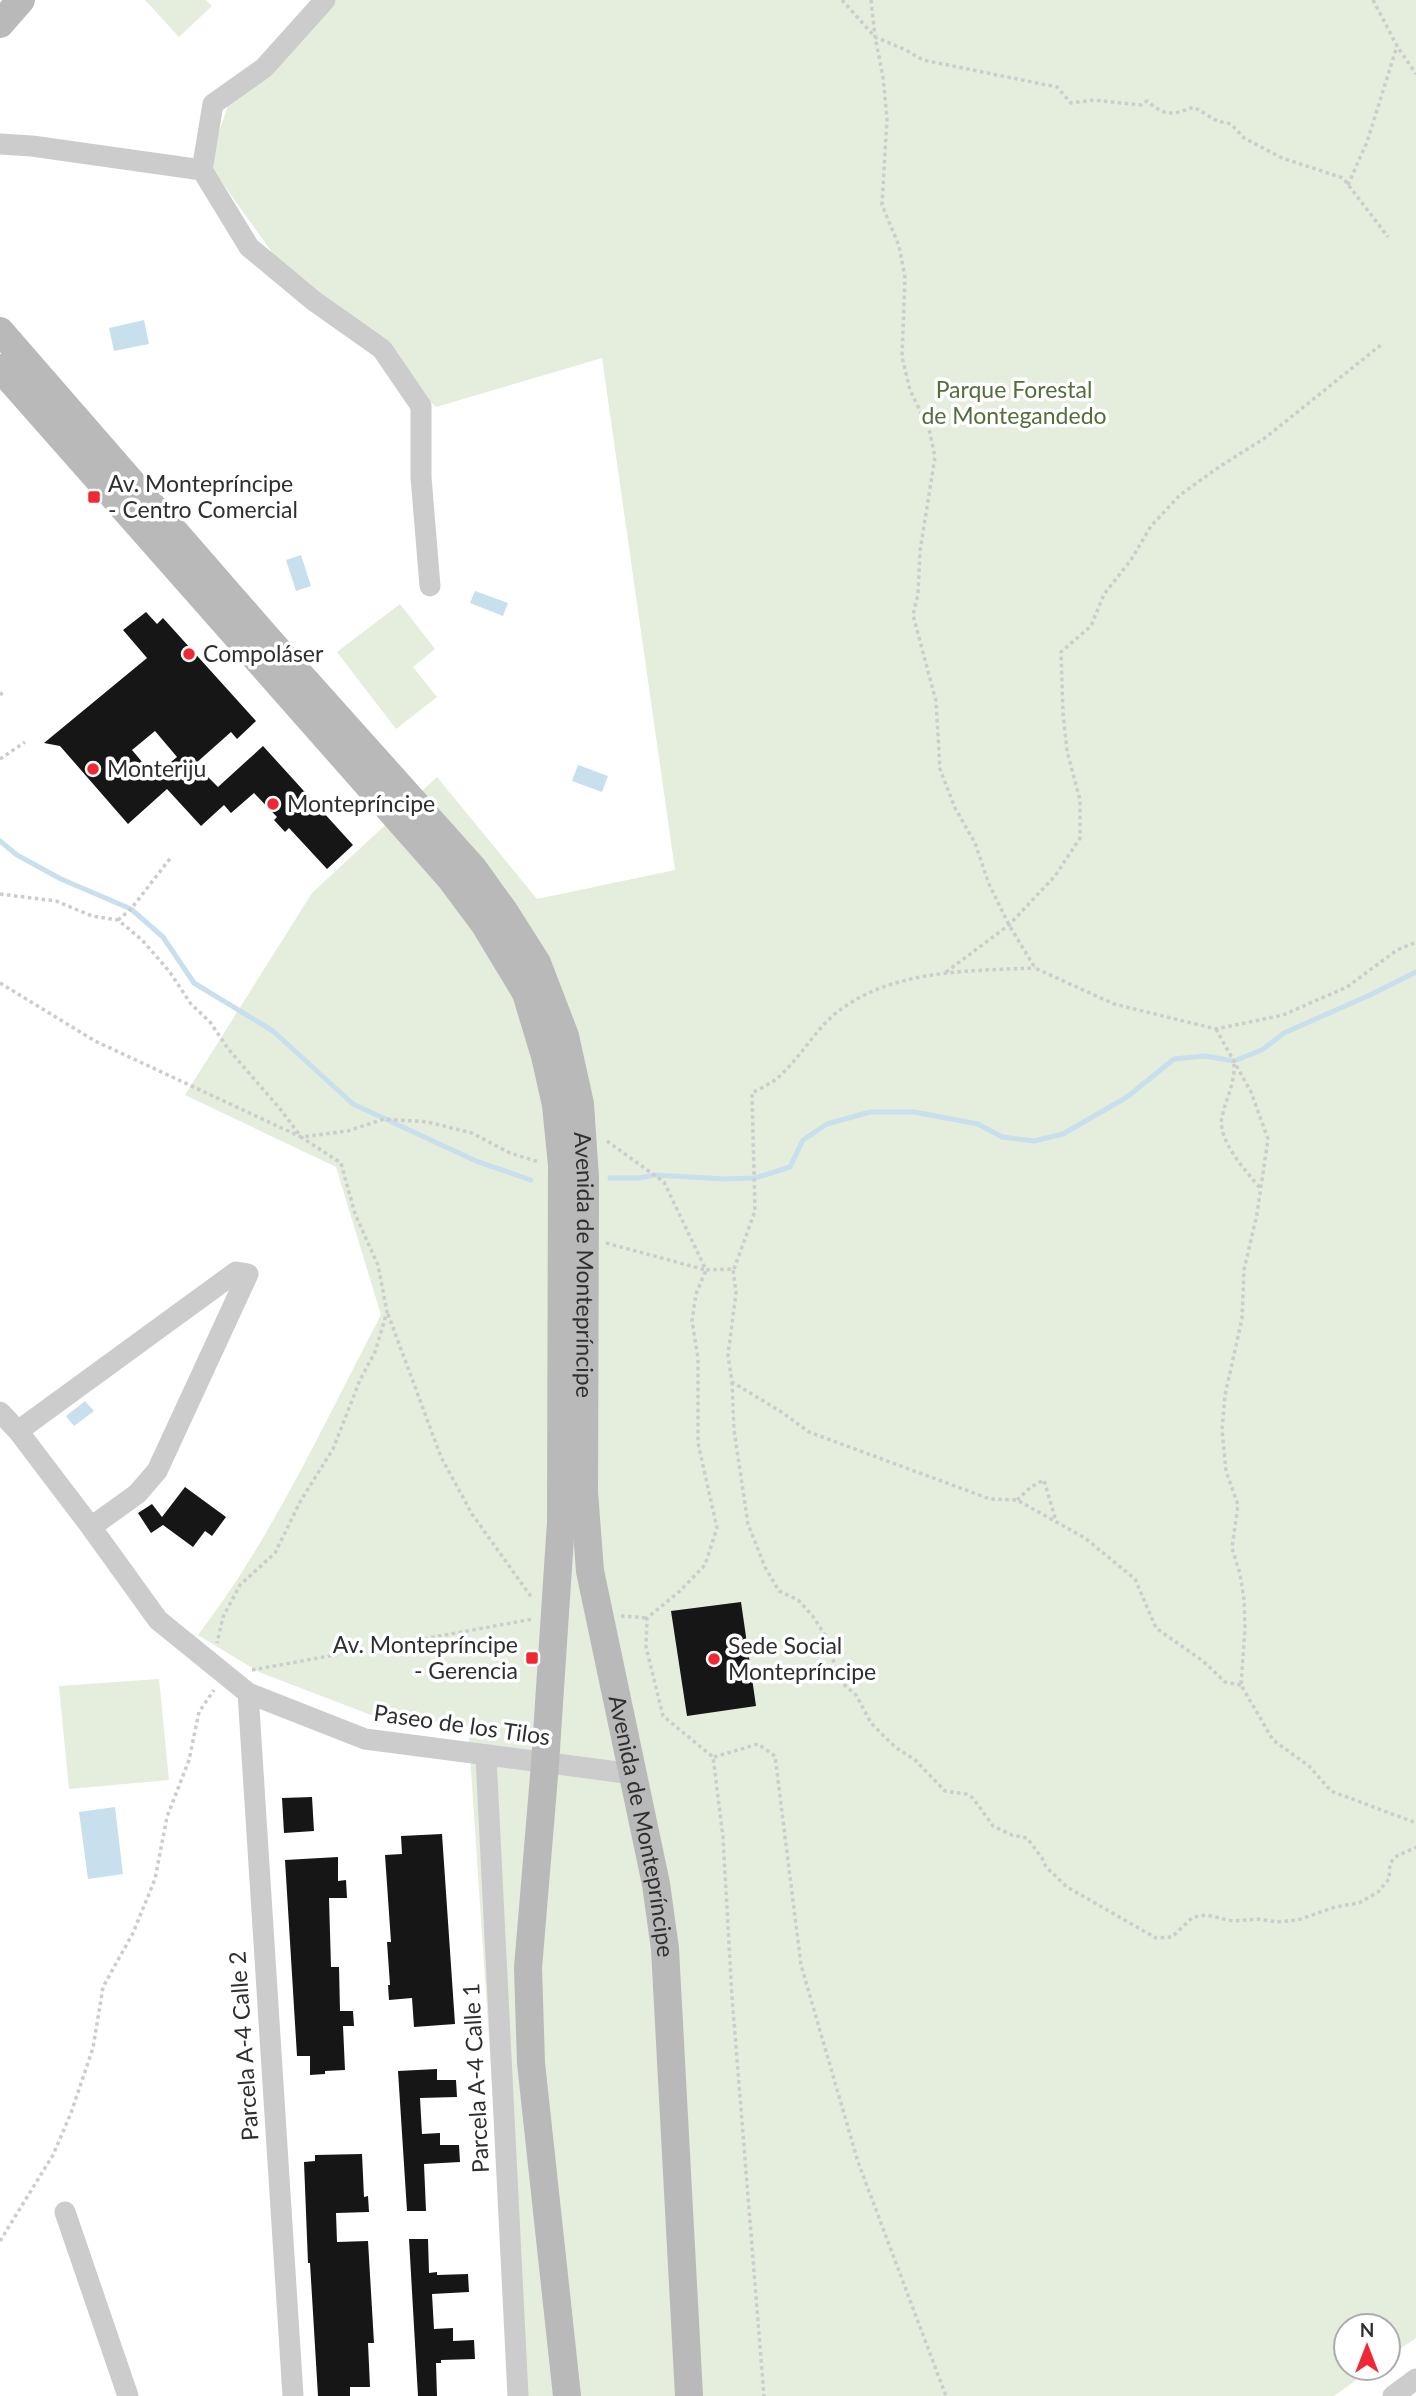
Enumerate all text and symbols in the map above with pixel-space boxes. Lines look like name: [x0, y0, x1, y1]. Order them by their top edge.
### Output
park label: Parque Forestal de Montegandedo: [921, 375, 1107, 429]
place label: Av. Montepríncipe - Centro Comercial: [108, 469, 298, 523]
marker: Av. Montepríncipe - Centro Comercial: [86, 489, 102, 505]
place label: Compoláser: [203, 639, 324, 667]
marker: Compoláser: [181, 646, 197, 662]
place label: Monteriju: [107, 754, 206, 782]
marker: Monteriju: [85, 761, 101, 777]
place label: Montepríncipe: [287, 789, 435, 817]
marker: Montepríncipe: [265, 796, 281, 812]
street label: Avenida de Montepríncipe: [569, 1131, 600, 1398]
place label: Av. Montepríncipe - Gerencia: [333, 1630, 518, 1684]
place label: Sede Social Montepríncipe: [728, 1631, 876, 1685]
marker: Av. Montepríncipe - Gerencia: [524, 1650, 540, 1666]
marker: Sede Social Montepríncipe: [706, 1651, 722, 1667]
street label: Avenida de Montepríncipe: [604, 1693, 680, 1958]
street label: Paseo de los Tilos: [372, 1698, 552, 1750]
street label: Parcela A-4 Calle 2: [222, 1950, 264, 2142]
street label: Parcela A-4 Calle 1: [456, 1982, 494, 2174]
north arrow: [1332, 2312, 1402, 2382]
text: N: [1360, 2318, 1374, 2341]

